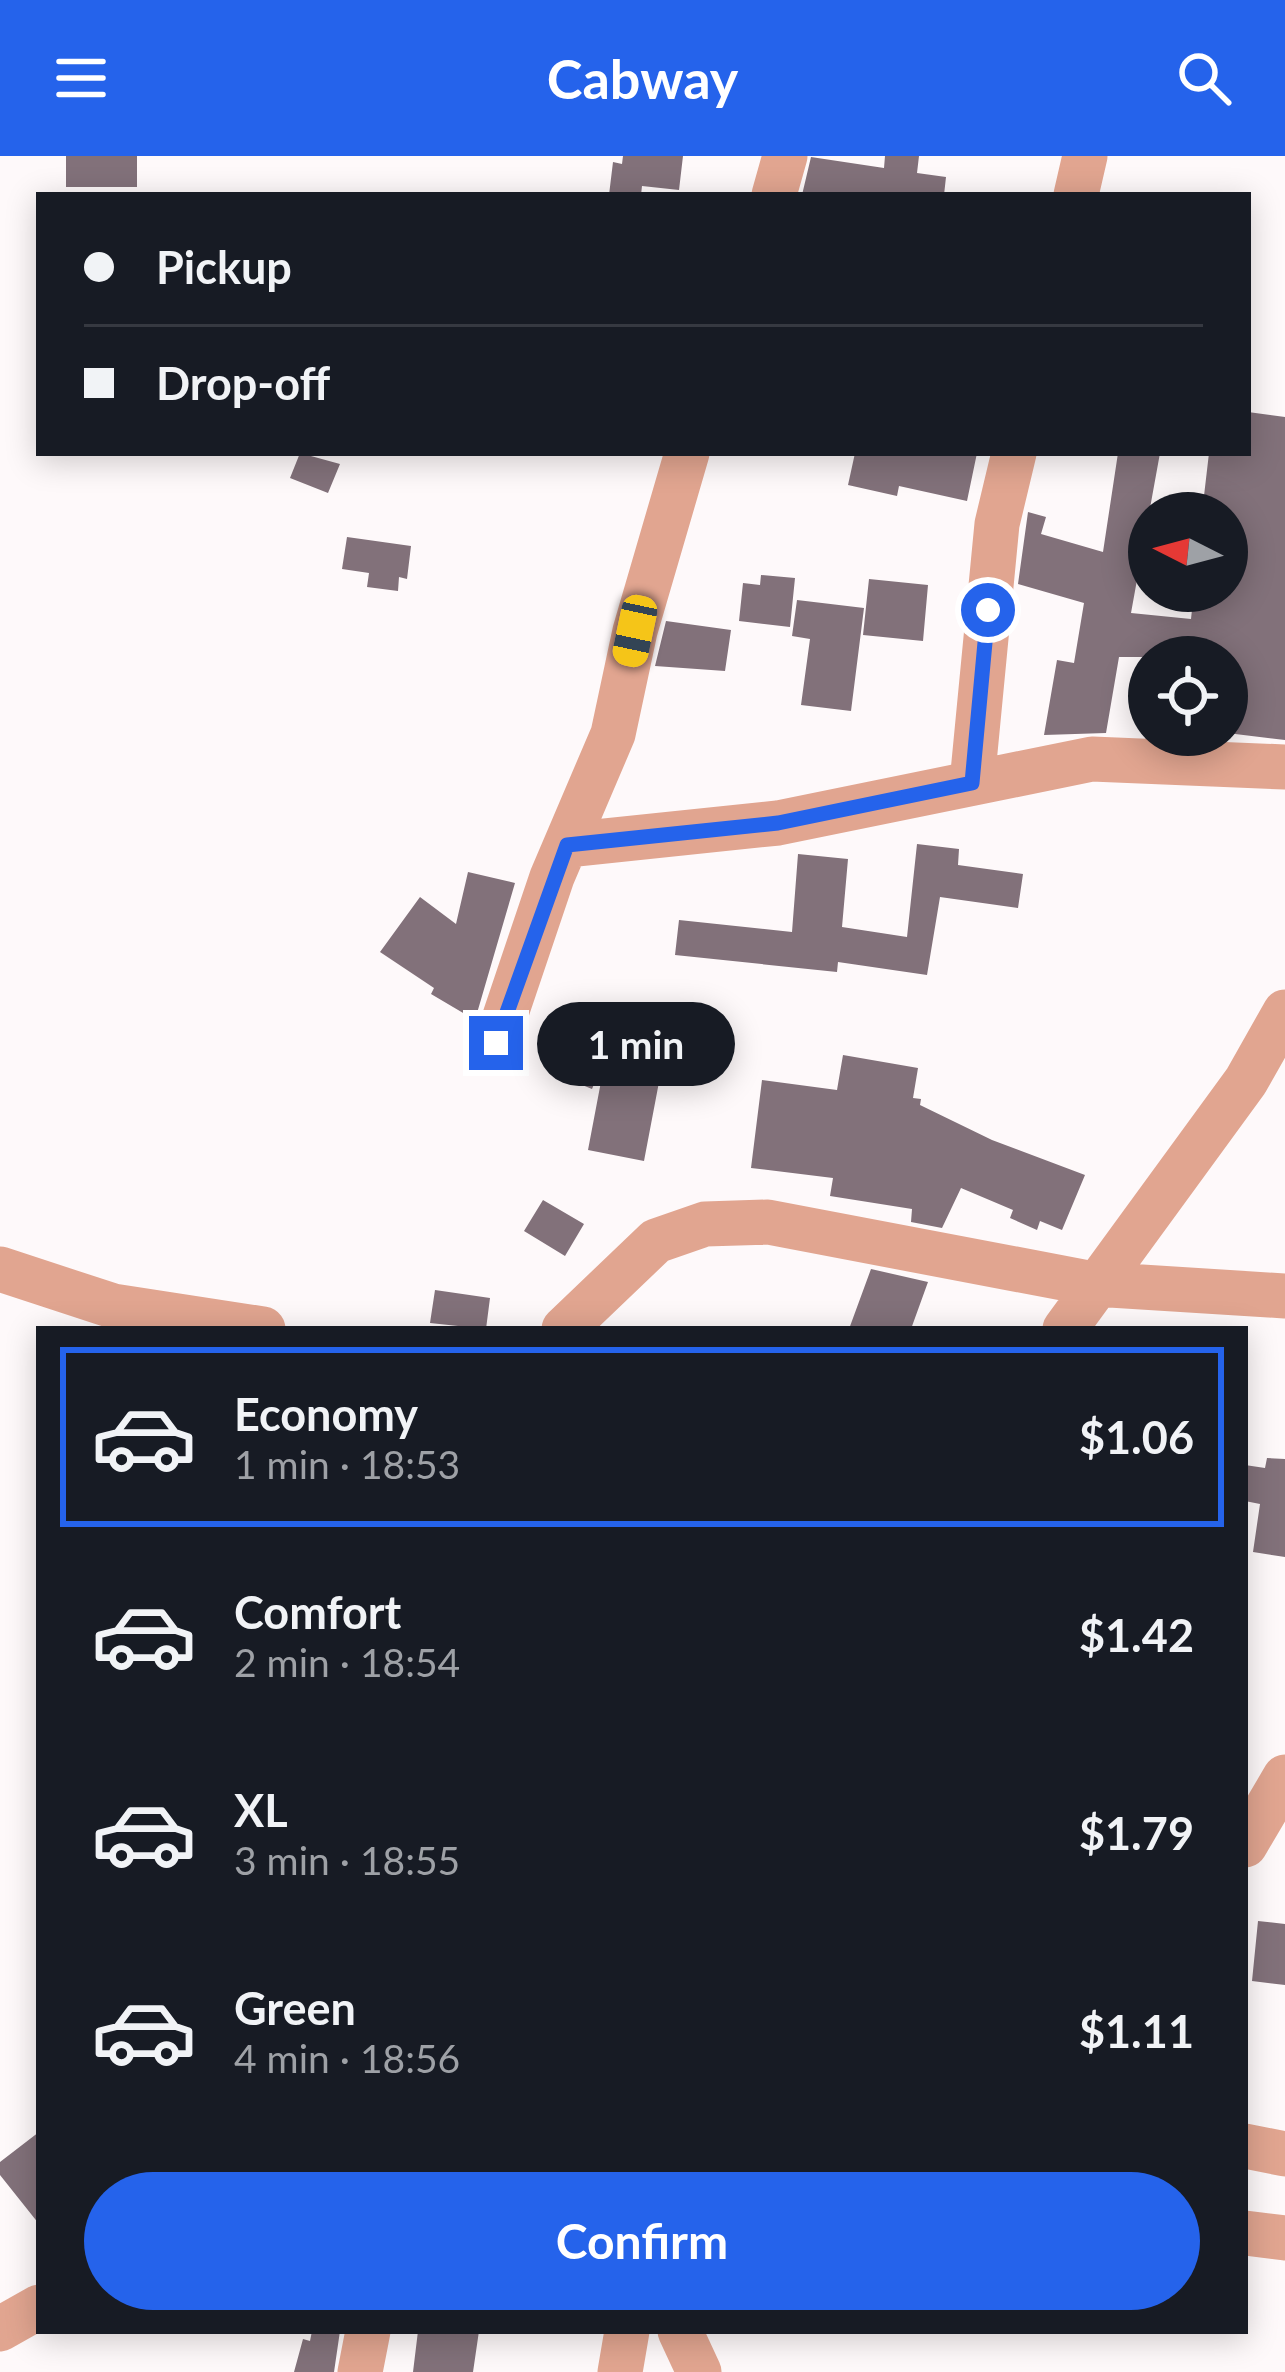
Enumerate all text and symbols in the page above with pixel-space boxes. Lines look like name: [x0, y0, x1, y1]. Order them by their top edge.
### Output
icon: menu: [48, 45, 114, 111]
icon: search: [1171, 45, 1237, 111]
text: Cabway: [547, 46, 738, 111]
text: Pickup: [156, 240, 292, 294]
text: Drop-off: [156, 356, 330, 410]
north arrow: [1128, 492, 1248, 612]
map controls: [1128, 492, 1248, 756]
route start: [961, 583, 1015, 637]
car: [610, 592, 660, 670]
button: locate: [1128, 636, 1248, 756]
callout: 1 min: [538, 1001, 736, 1085]
route end: [469, 1016, 523, 1070]
text: 1 min: [588, 1021, 684, 1067]
icon: car: [90, 1383, 198, 1491]
text: Economy: [234, 1387, 418, 1441]
text: $1.06: [1079, 1410, 1194, 1464]
text: 1 min · 18:53: [234, 1441, 460, 1487]
icon: car: [90, 1581, 198, 1689]
text: Comfort: [234, 1585, 401, 1639]
text: $1.42: [1079, 1608, 1194, 1662]
text: 2 min · 18:54: [234, 1639, 460, 1685]
icon: car: [90, 1779, 198, 1887]
text: XL: [234, 1783, 288, 1837]
text: $1.79: [1079, 1806, 1194, 1860]
text: 3 min · 18:55: [234, 1837, 460, 1883]
icon: car: [90, 1977, 198, 2085]
text: Green: [234, 1981, 356, 2035]
text: $1.11: [1079, 2004, 1194, 2058]
text: 4 min · 18:56: [234, 2035, 460, 2081]
button: Confirm: [84, 2172, 1200, 2310]

